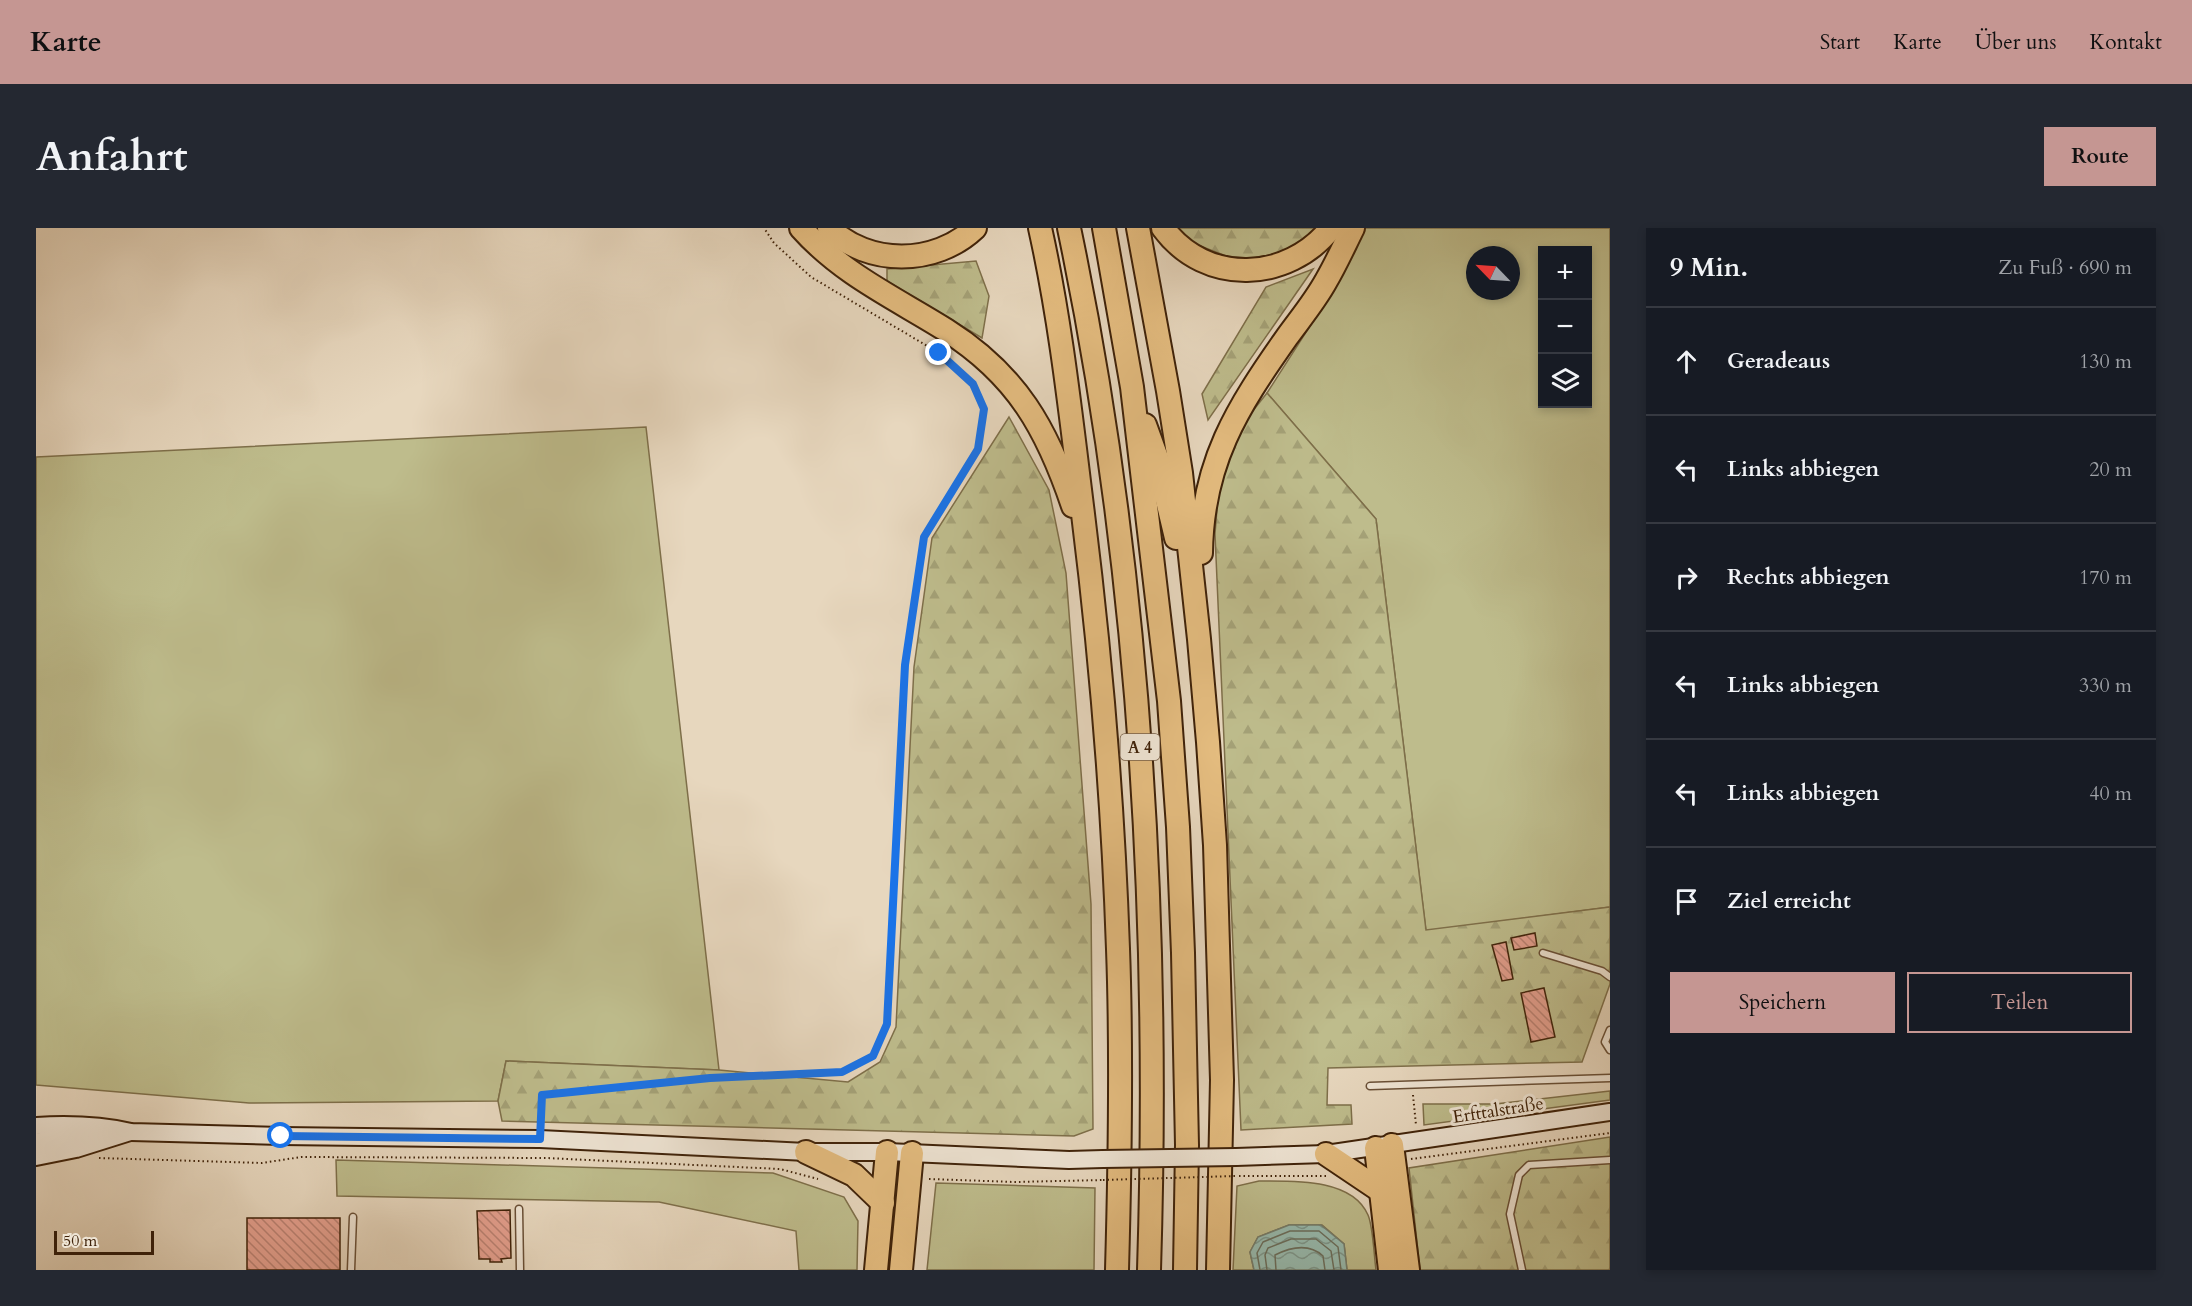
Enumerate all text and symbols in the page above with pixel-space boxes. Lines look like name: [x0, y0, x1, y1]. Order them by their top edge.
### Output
text: Karte: [30, 23, 102, 61]
text: Start: [1820, 28, 1860, 57]
text: Karte: [1893, 28, 1942, 57]
text: Über uns: [1975, 28, 2057, 57]
text: Kontakt: [2090, 28, 2162, 57]
button: Route: [2044, 127, 2156, 186]
text: Anfahrt: [36, 128, 188, 185]
north arrow: [1466, 246, 1520, 300]
map controls: [1538, 246, 1592, 408]
button: +: [1538, 246, 1592, 300]
text: 9 Min.: [1670, 250, 1748, 285]
text: Zu Fuß · 690 m: [1998, 254, 2132, 281]
button: −: [1538, 300, 1592, 354]
route end: [925, 339, 951, 365]
icon: ahead: [1670, 345, 1703, 378]
text: Geradeaus: [1727, 346, 1830, 376]
text: 130 m: [2079, 348, 2132, 375]
button: layers: [1538, 354, 1592, 408]
icon: left: [1670, 453, 1703, 486]
text: Links abbiegen: [1727, 454, 1879, 484]
text: 20 m: [2089, 456, 2132, 483]
icon: right: [1670, 561, 1703, 594]
text: Rechts abbiegen: [1727, 562, 1890, 592]
text: 170 m: [2079, 564, 2132, 591]
icon: left: [1670, 669, 1703, 702]
text: Links abbiegen: [1727, 670, 1879, 700]
text: 330 m: [2079, 672, 2132, 699]
road number: A 4: [1120, 734, 1160, 760]
icon: left: [1670, 777, 1703, 810]
text: Links abbiegen: [1727, 778, 1879, 808]
text: 40 m: [2089, 780, 2132, 807]
icon: arrive: [1670, 885, 1703, 918]
text: Ziel erreicht: [1727, 886, 1851, 916]
button: Speichern: [1670, 972, 1895, 1033]
button: Teilen: [1907, 972, 2132, 1033]
street label: Erfttalstraße: [1451, 1091, 1545, 1130]
route start: [267, 1122, 293, 1148]
scale bar: [54, 1228, 154, 1256]
text: 50 m: [63, 1230, 97, 1252]

